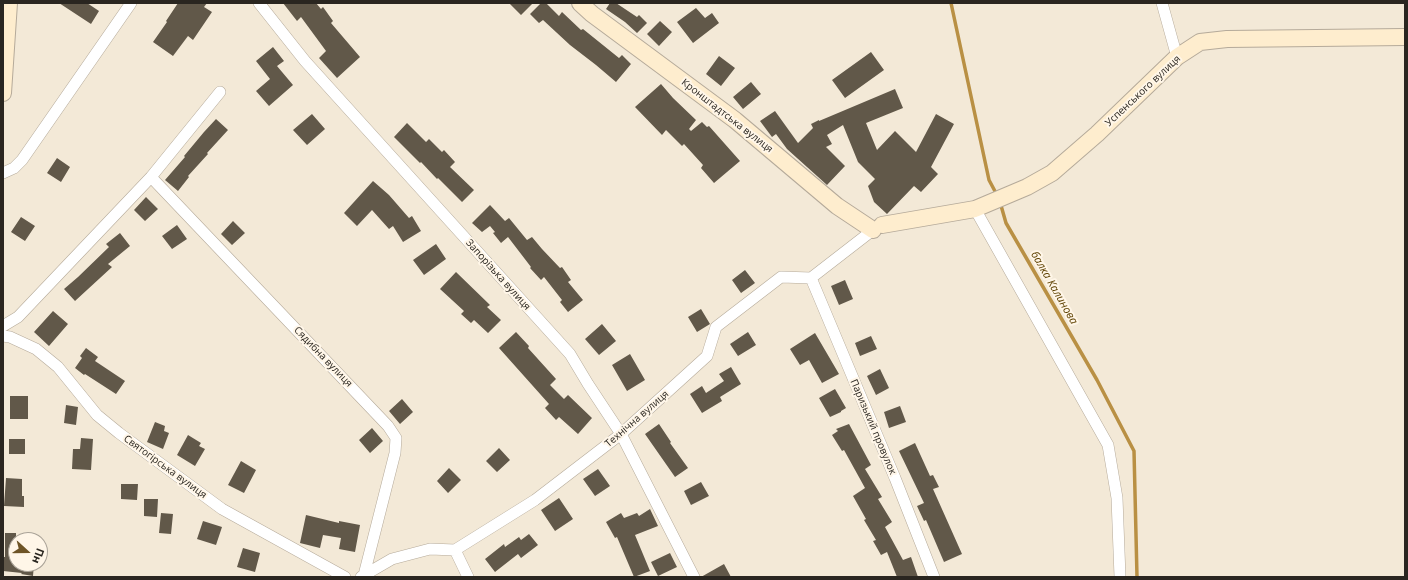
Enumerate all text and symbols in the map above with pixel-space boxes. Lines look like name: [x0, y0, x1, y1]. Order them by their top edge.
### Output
street label: Успенського вулиця: [1103, 53, 1183, 129]
street label: Кронштадтська вулиця: [679, 77, 775, 155]
street label: Запорізька вулиця: [463, 237, 533, 313]
water label: балка Калинова: [1028, 249, 1080, 327]
street label: Сядибна вулиця: [291, 324, 355, 390]
street label: Паризький провулок: [847, 377, 899, 477]
street label: Технічна вулиця: [603, 388, 671, 450]
street label: Святогірська вулиця: [121, 433, 209, 501]
north arrow: [8, 532, 48, 572]
text: Пн: [29, 546, 49, 566]

